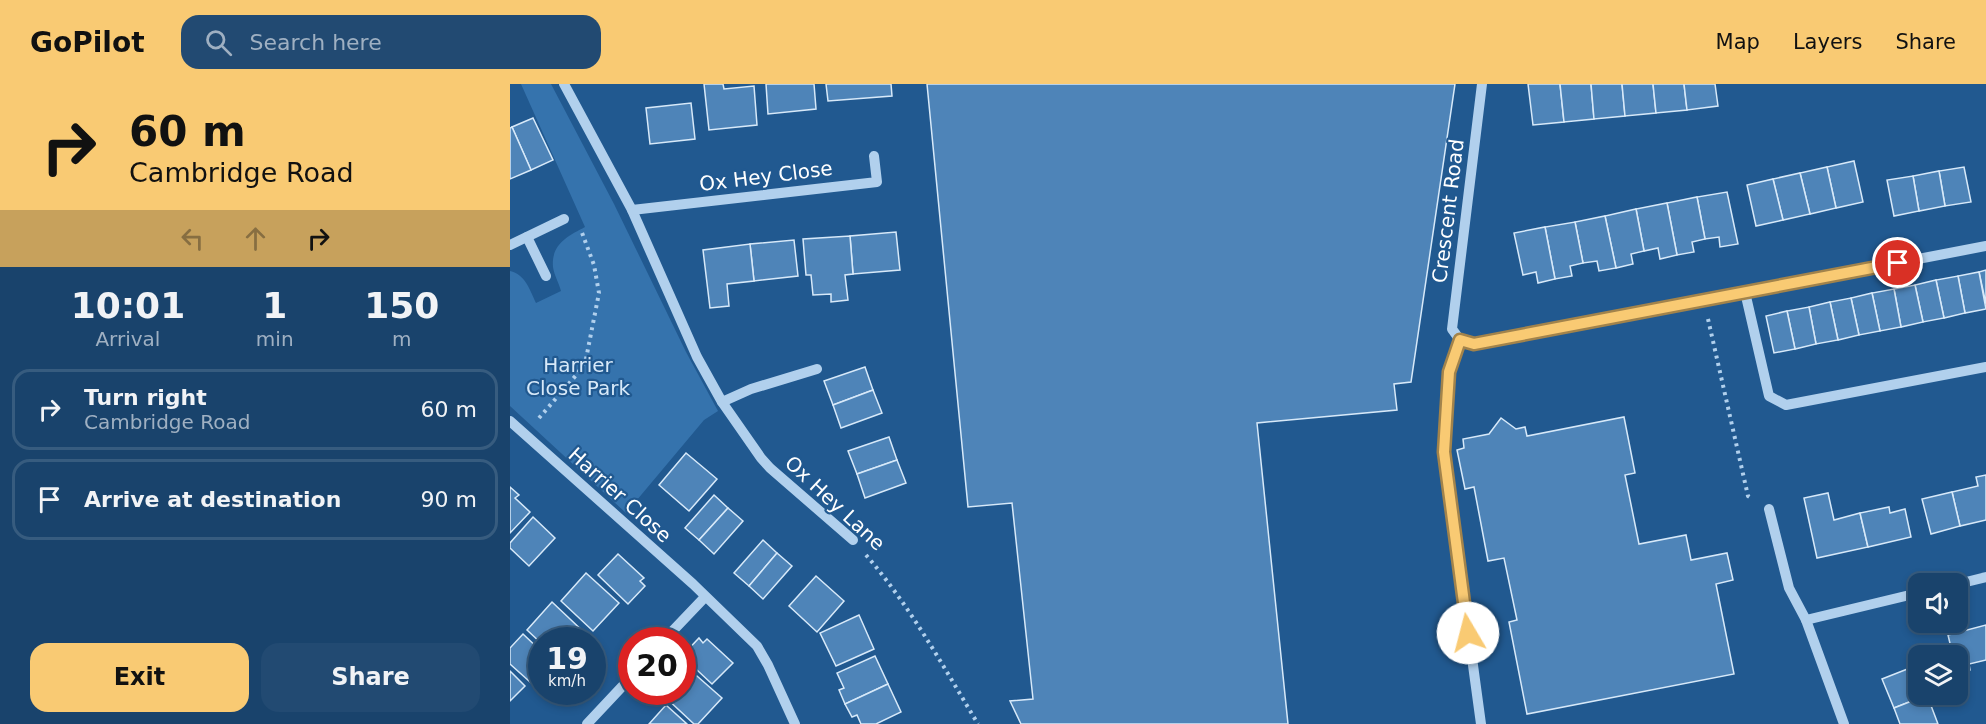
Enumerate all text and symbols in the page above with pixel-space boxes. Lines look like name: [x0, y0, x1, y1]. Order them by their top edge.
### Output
search box: [181, 15, 601, 69]
text: GoPilot: [30, 26, 145, 59]
icon: search: [202, 26, 235, 59]
text: Search here: [250, 30, 382, 55]
text: Map: [1716, 30, 1760, 54]
text: Layers: [1793, 30, 1862, 54]
text: Share: [1895, 30, 1956, 54]
text: 60 m: [129, 107, 246, 156]
icon: right: [30, 108, 108, 186]
street label: Crescent Road: [1427, 138, 1469, 284]
street label: Ox Hey Close: [698, 156, 834, 196]
text: Cambridge Road: [129, 157, 354, 188]
icon: left: [176, 222, 209, 255]
icon: ahead: [239, 222, 272, 255]
icon: right: [302, 222, 335, 255]
pin: [1872, 237, 1923, 288]
icon: arrive: [1881, 246, 1914, 279]
text: 10:01: [71, 285, 185, 326]
text: 1: [262, 285, 287, 326]
text: 150: [364, 285, 439, 326]
text: Arrival: [95, 327, 160, 351]
text: min: [256, 327, 294, 351]
text: m: [392, 327, 412, 351]
park label: Harrier Close Park: [526, 353, 630, 400]
text: Turn right: [84, 385, 207, 410]
icon: right: [33, 393, 66, 426]
text: 60 m: [421, 397, 477, 422]
text: Cambridge Road: [84, 410, 250, 434]
street label: Harrier Close: [564, 442, 676, 548]
street label: Ox Hey Lane: [780, 451, 890, 555]
icon: arrive: [33, 483, 66, 516]
text: Arrive at destination: [84, 487, 341, 512]
text: 90 m: [421, 487, 477, 512]
map controls: [1908, 573, 1968, 705]
button: sound: [1908, 573, 1968, 633]
position arrow: [1436, 601, 1500, 665]
speed limit sign: 20: [618, 627, 696, 705]
text: 19: [546, 641, 588, 676]
button: Exit: [30, 643, 249, 712]
button: Share: [261, 643, 480, 712]
button: layers: [1908, 645, 1968, 705]
text: km/h: [548, 672, 586, 690]

